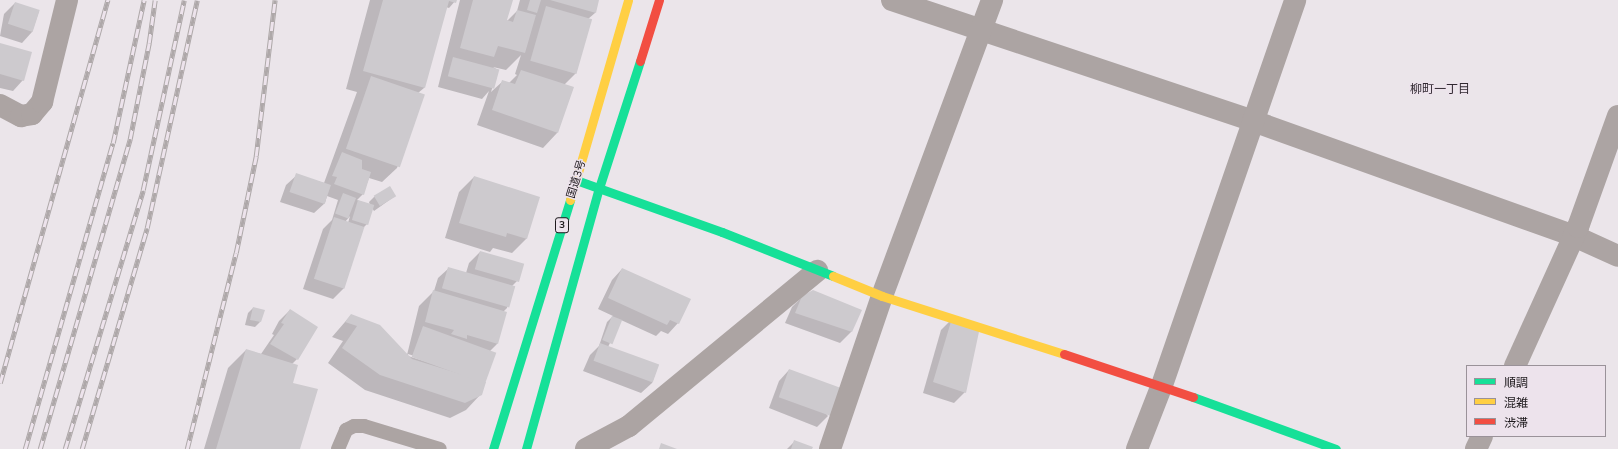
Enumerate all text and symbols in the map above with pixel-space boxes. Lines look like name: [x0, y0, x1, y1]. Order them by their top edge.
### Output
district label: 柳町一丁目: [1410, 82, 1470, 96]
street label: 国道3号: [564, 158, 588, 200]
road number: 3: [555, 217, 569, 233]
legend: [1466, 365, 1606, 437]
text: 順調: [1504, 375, 1528, 390]
text: 混雑: [1504, 395, 1528, 410]
text: 渋滞: [1504, 415, 1528, 430]

